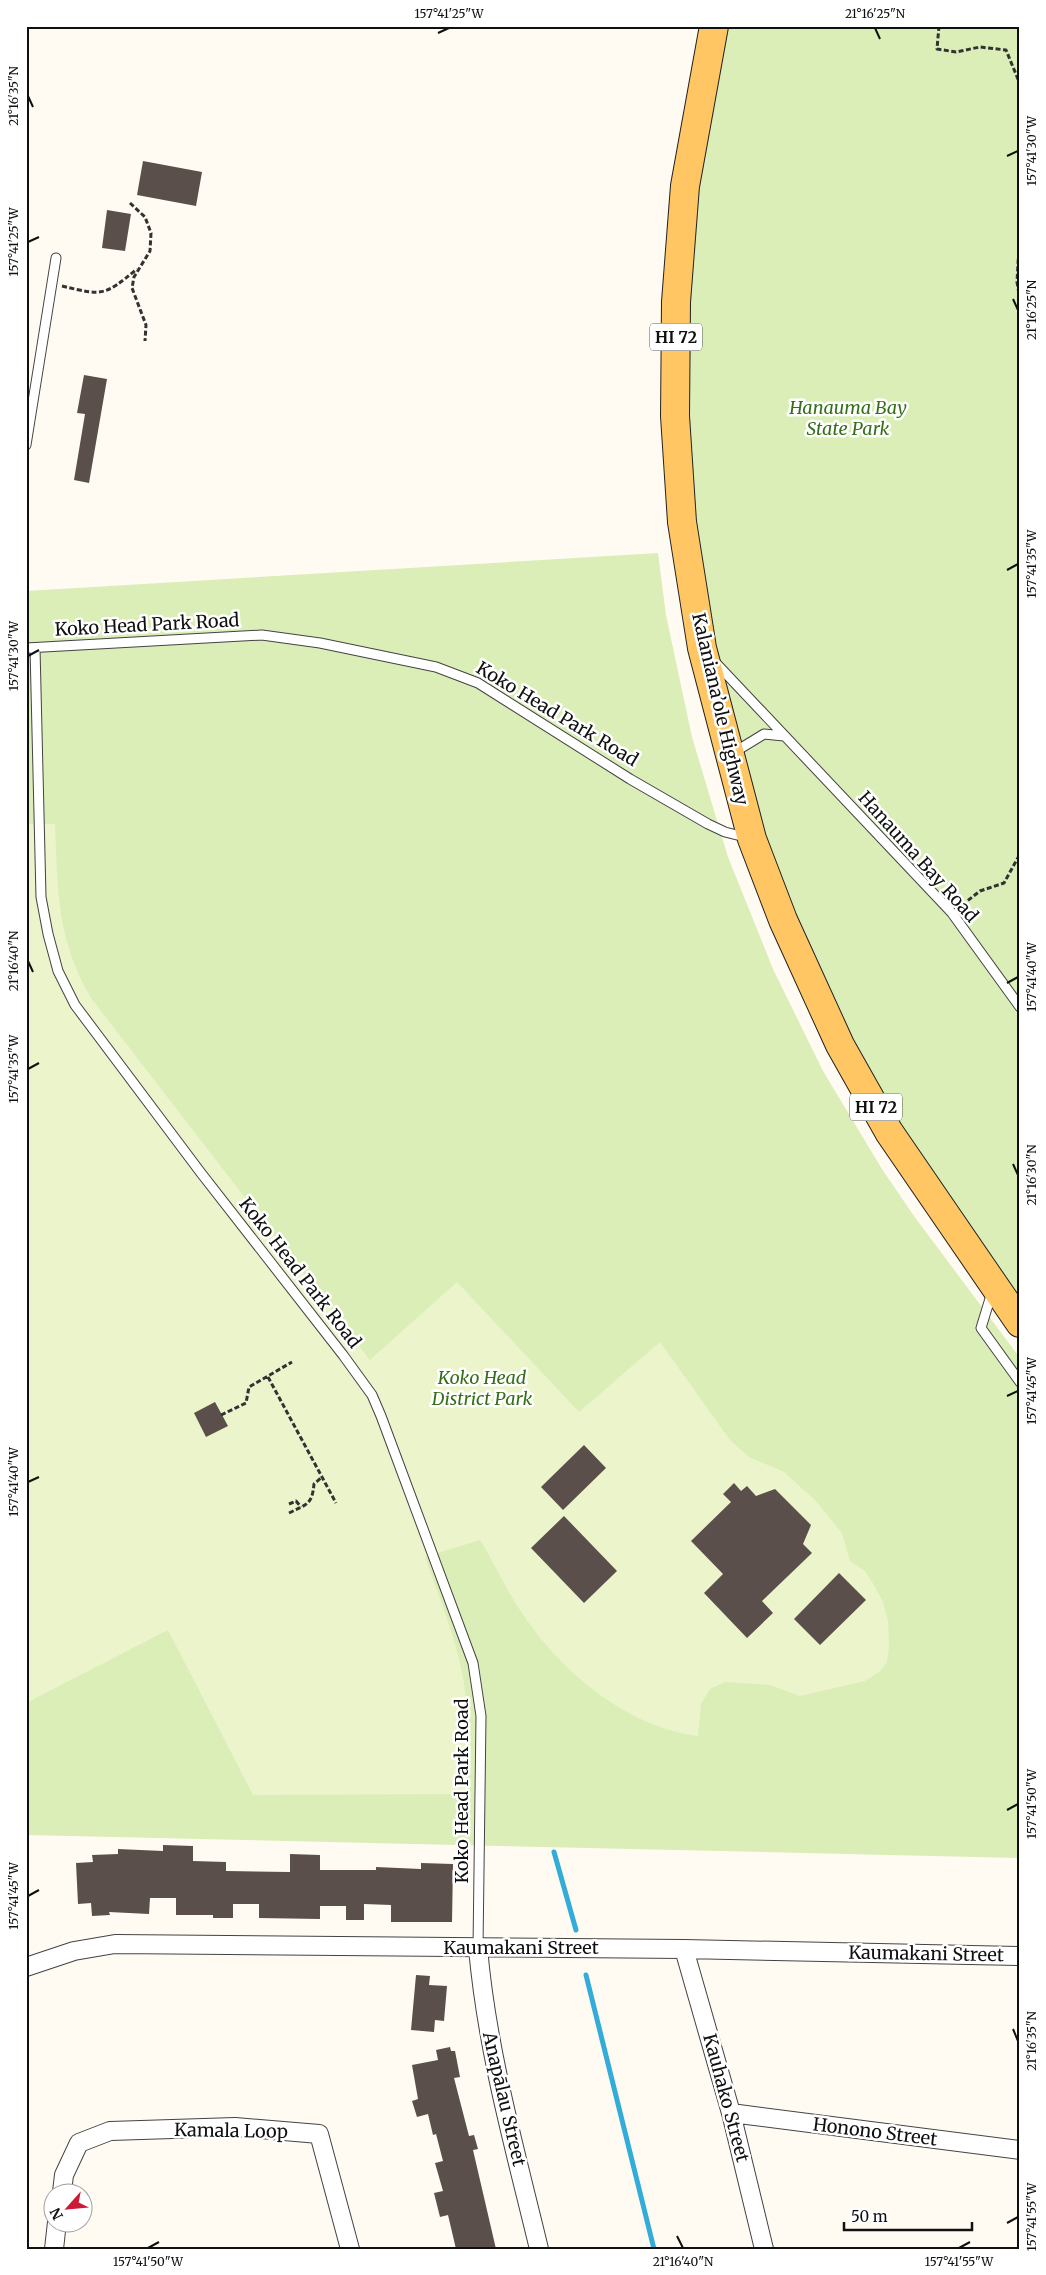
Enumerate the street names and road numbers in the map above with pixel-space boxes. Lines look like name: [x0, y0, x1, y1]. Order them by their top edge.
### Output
road number: HI 72: [650, 324, 702, 351]
street label: Koko Head Park Road: [54, 608, 240, 641]
street label: Kalaniana’ole Highway: [687, 610, 754, 808]
street label: Koko Head Park Road: [472, 656, 643, 771]
street label: Hanauma Bay Road: [853, 786, 983, 927]
road number: HI 72: [850, 1094, 902, 1120]
street label: Koko Head Park Road: [234, 1193, 366, 1353]
street label: Koko Head Park Road: [450, 1698, 473, 1883]
street label: Kaumakani Street: [443, 1936, 599, 1959]
street label: Kaumakani Street: [848, 1941, 1004, 1966]
street label: Anapālau Street: [478, 2028, 531, 2168]
street label: Kauhako Street: [698, 2031, 755, 2165]
street label: Honono Street: [812, 2112, 939, 2151]
street label: Kamala Loop: [174, 2118, 288, 2143]

